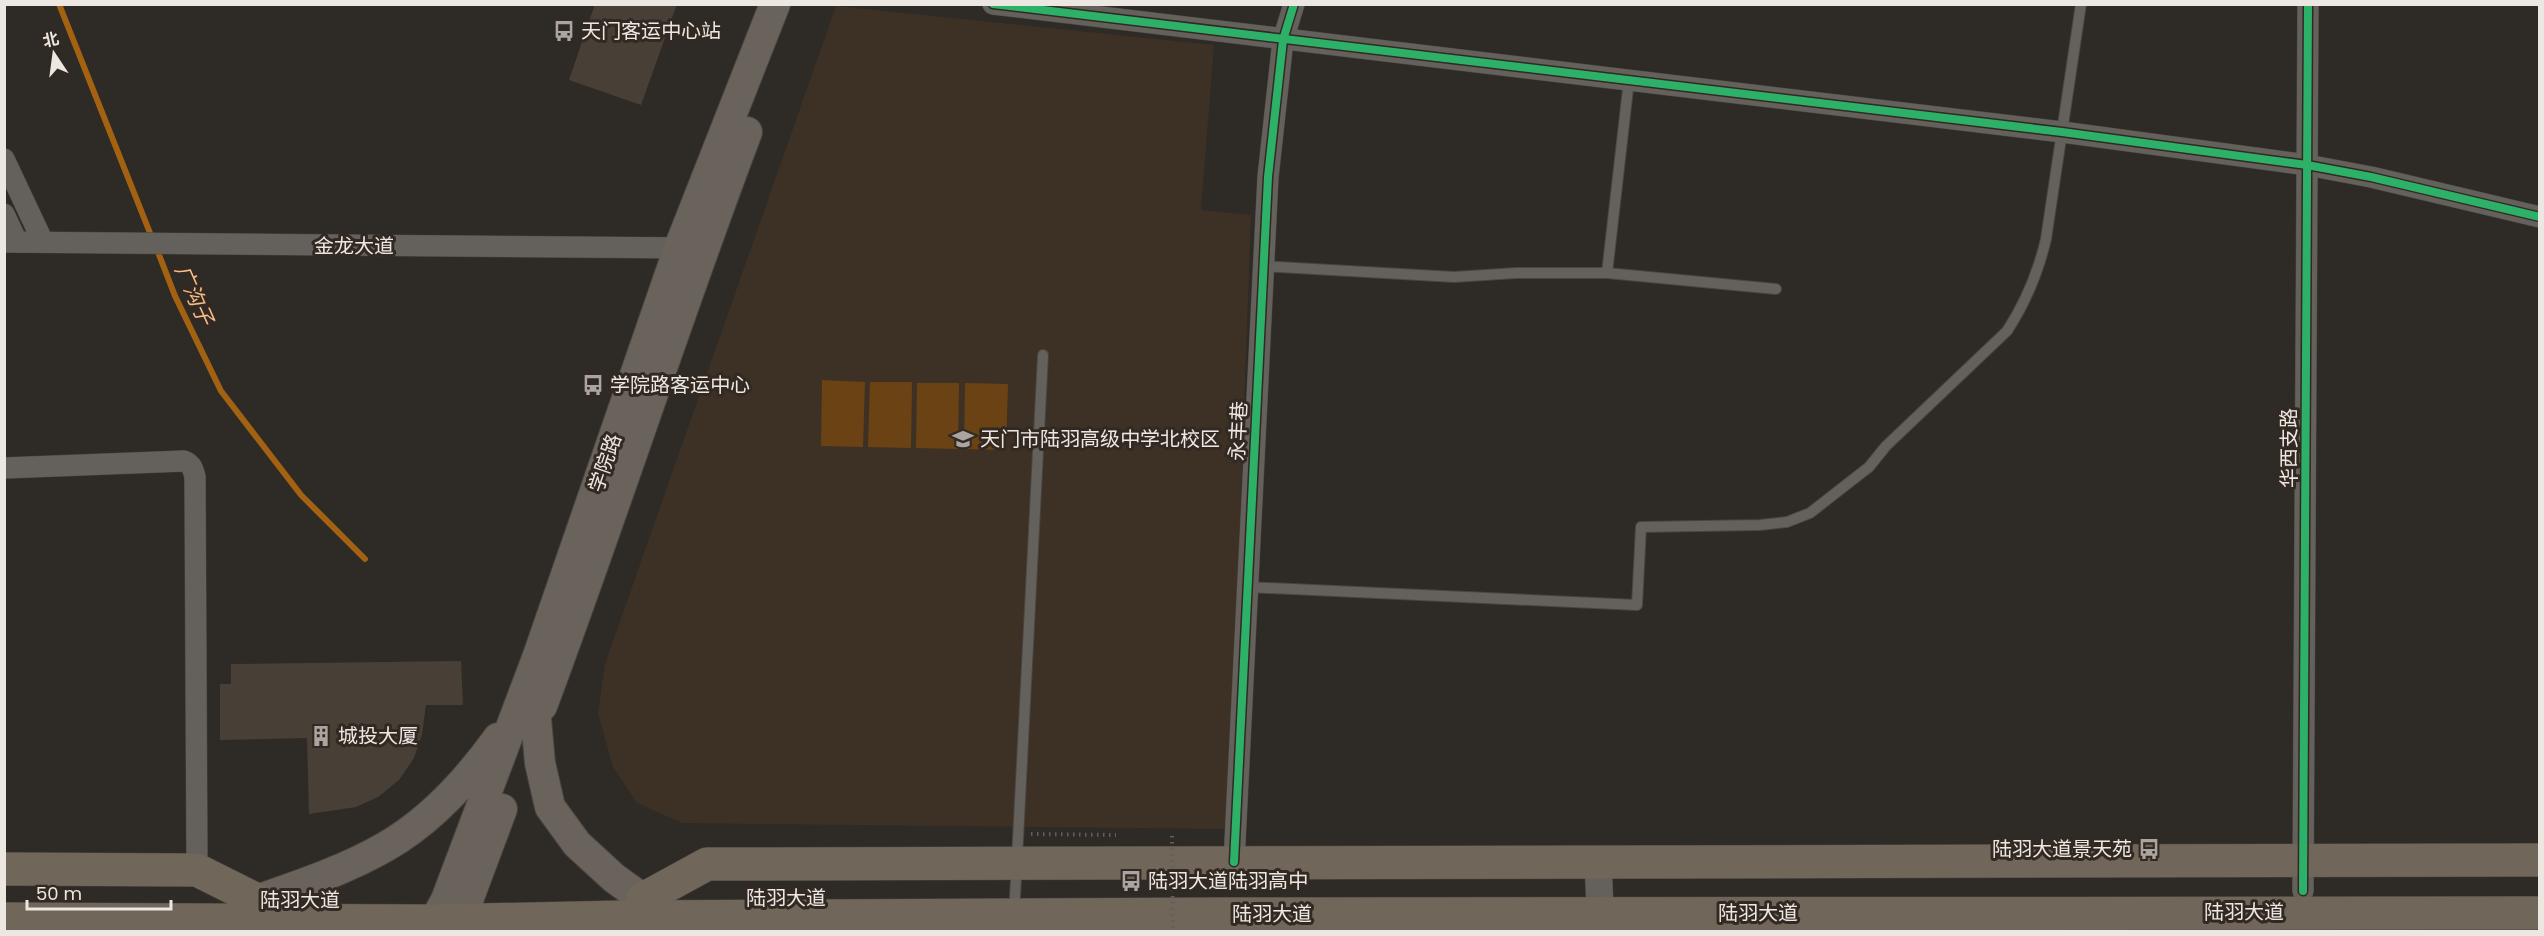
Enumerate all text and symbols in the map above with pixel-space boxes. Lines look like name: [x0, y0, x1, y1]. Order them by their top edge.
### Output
place label: 天门客运中心站: [581, 17, 721, 45]
bus stop icon: 天门客运中心站: [552, 19, 576, 43]
north arrow: [24, 24, 84, 84]
text: 北: [40, 27, 61, 53]
street label: 金龙大道: [314, 232, 394, 260]
water label: 广沟子: [168, 260, 221, 331]
place label: 学院路客运中心: [610, 371, 750, 399]
bus stop icon: 学院路客运中心: [581, 373, 605, 397]
street label: 永丰巷: [1222, 400, 1254, 462]
street label: 华西支路: [2275, 408, 2303, 488]
place label: 天门市陆羽高级中学北校区: [980, 425, 1220, 453]
school or university icon: 天门市陆羽高级中学北校区: [951, 427, 975, 451]
street label: 学院路: [582, 430, 628, 496]
place label: 城投大厦: [338, 722, 418, 750]
building icon: 城投大厦: [309, 724, 333, 748]
place label: 陆羽大道景天苑: [1992, 835, 2132, 863]
bus stop icon: 陆羽大道景天苑: [2137, 837, 2161, 861]
place label: 陆羽大道陆羽高中: [1148, 867, 1308, 895]
bus stop icon: 陆羽大道陆羽高中: [1119, 869, 1143, 893]
scale bar: [27, 873, 171, 911]
text: 50 m: [36, 881, 82, 906]
street label: 陆羽大道: [746, 884, 826, 912]
street label: 陆羽大道: [260, 886, 340, 914]
street label: 陆羽大道: [2204, 898, 2284, 926]
street label: 陆羽大道: [1718, 899, 1798, 927]
street label: 陆羽大道: [1232, 900, 1312, 928]

